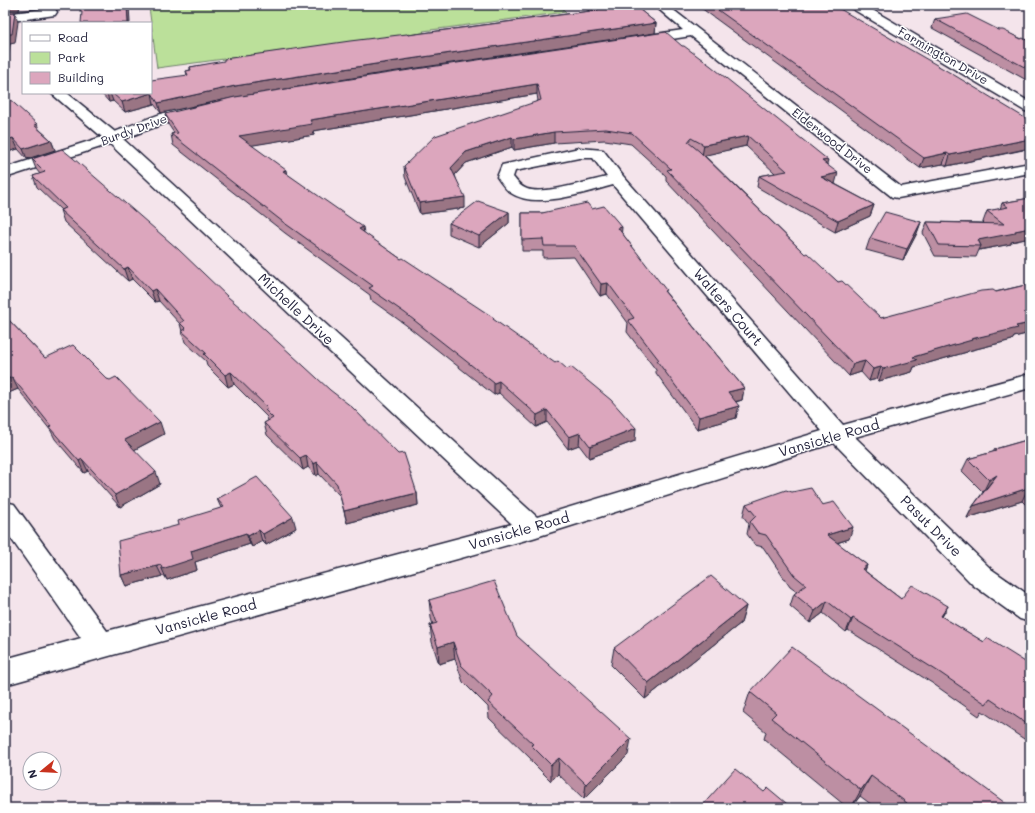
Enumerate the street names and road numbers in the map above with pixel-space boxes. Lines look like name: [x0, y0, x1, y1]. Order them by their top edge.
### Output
street label: Farmington Drive: [895, 23, 992, 87]
street label: Elderwood Drive: [789, 104, 876, 177]
street label: Burdy Drive: [98, 110, 169, 148]
street label: Walters Court: [689, 264, 767, 349]
street label: Michelle Drive: [254, 268, 338, 349]
street label: Vansickle Road: [776, 414, 881, 461]
street label: Pasut Drive: [897, 491, 966, 560]
street label: Vansickle Road: [466, 507, 571, 554]
street label: Vansickle Road: [153, 594, 259, 639]

